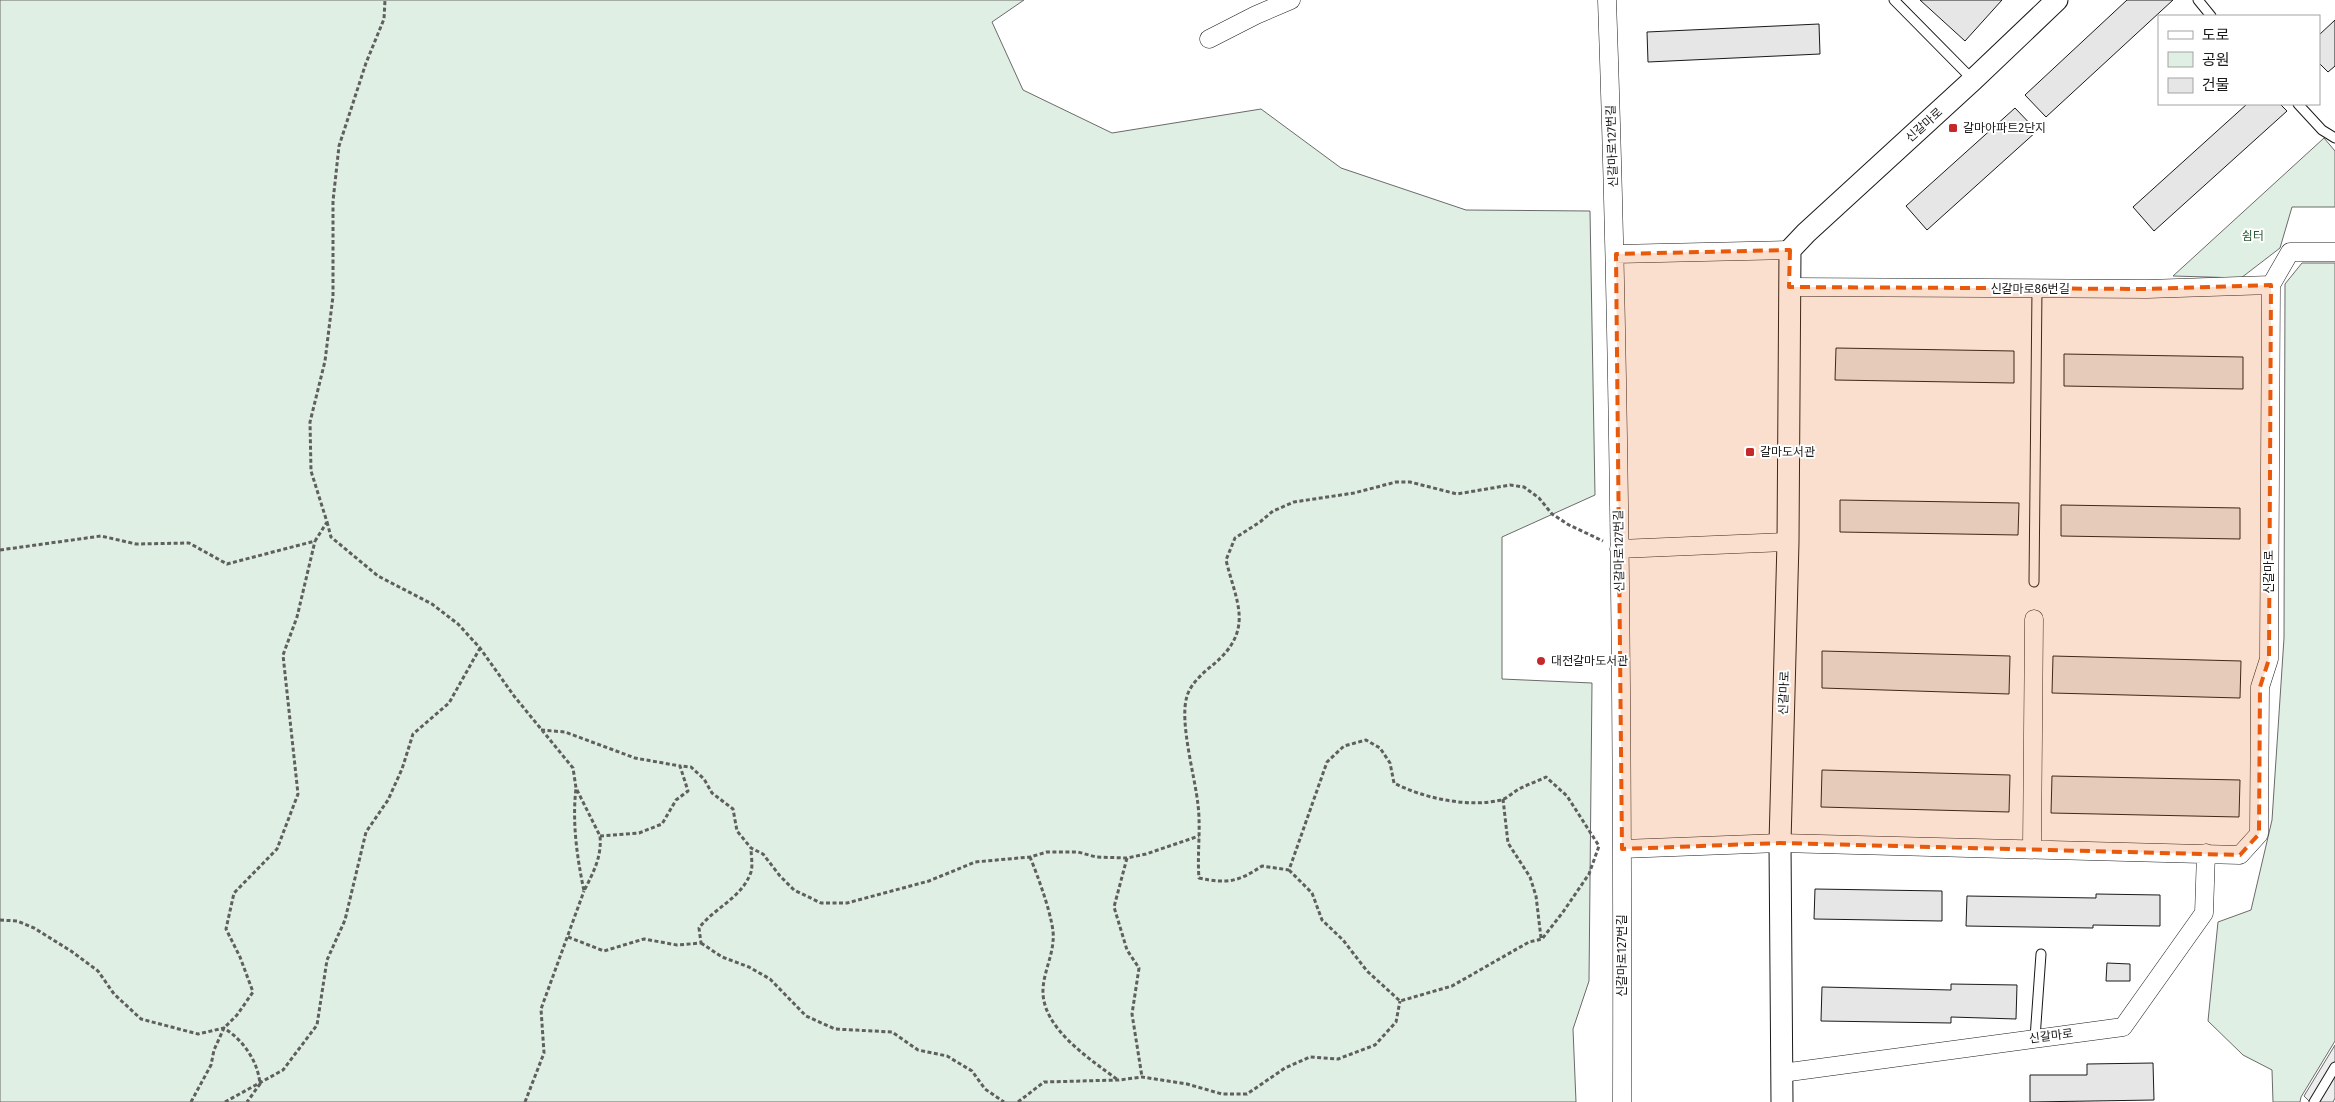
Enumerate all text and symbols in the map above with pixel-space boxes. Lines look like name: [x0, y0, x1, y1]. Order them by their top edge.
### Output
legend: [2158, 15, 2320, 105]
text: 도로: [2202, 26, 2230, 44]
text: 공원: [2202, 51, 2230, 69]
text: 건물: [2202, 76, 2230, 94]
street label: 신갈마로127번길: [1604, 104, 1620, 188]
street label: 신갈마로: [1903, 105, 1945, 145]
place label: 갈마아파트2단지: [1963, 121, 2046, 135]
marker: 갈마아파트2단지: [1947, 122, 1959, 134]
park label: 쉼터: [2242, 229, 2264, 243]
street label: 신갈마로86번길: [1990, 282, 2070, 296]
place label: 갈마도서관: [1760, 445, 1815, 459]
marker: 갈마도서관: [1744, 446, 1756, 458]
street label: 신갈마로127번길: [1611, 510, 1627, 592]
street label: 신갈마로: [2262, 550, 2276, 594]
place label: 대전갈마도서관: [1551, 654, 1628, 668]
marker: 대전갈마도서관: [1535, 655, 1547, 667]
street label: 신갈마로: [1776, 671, 1792, 715]
street label: 신갈마로127번길: [1615, 915, 1629, 997]
street label: 신갈마로: [2028, 1026, 2074, 1046]

